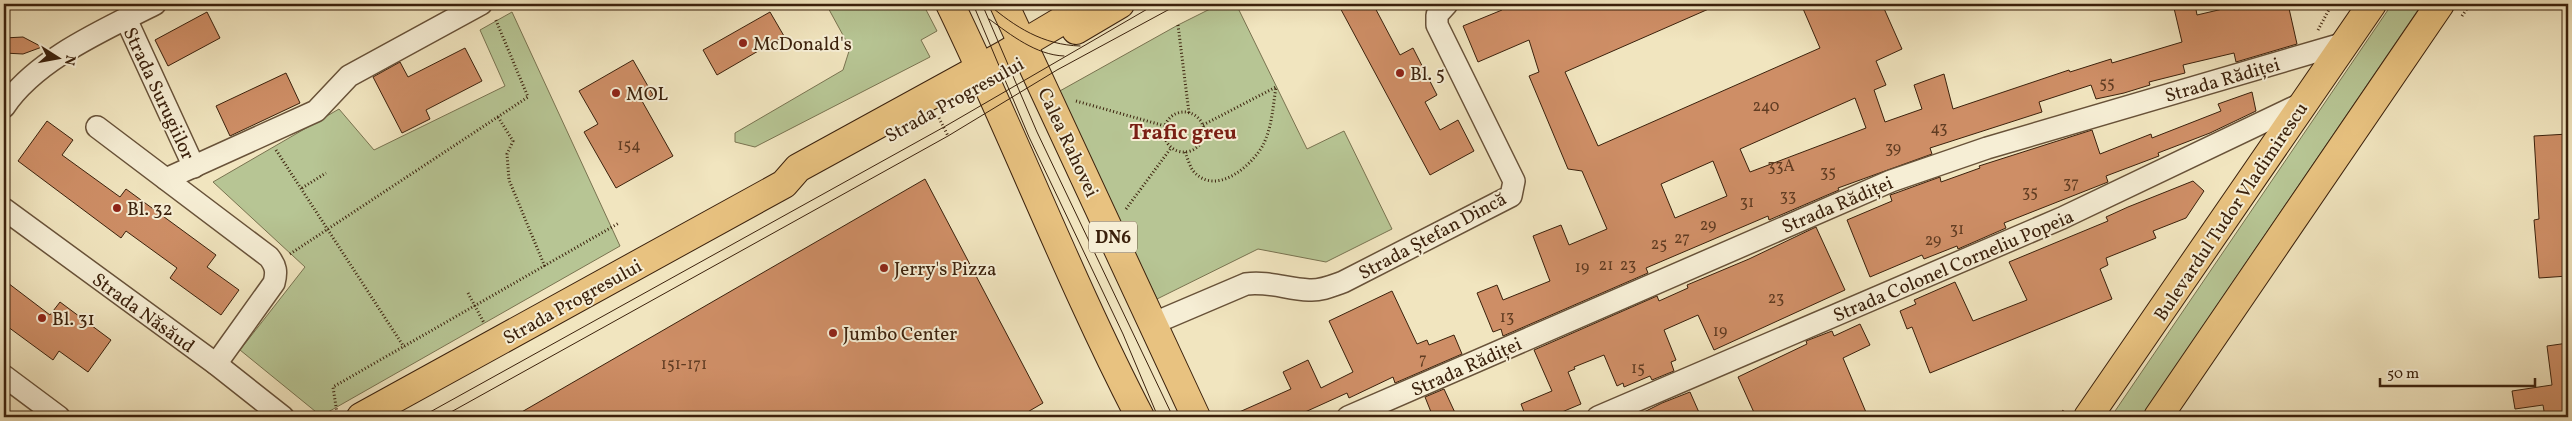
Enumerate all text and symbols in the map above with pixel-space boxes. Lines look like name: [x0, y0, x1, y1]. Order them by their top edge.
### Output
street label: Strada Surugiilor: [116, 23, 200, 164]
north arrow: [32, 32, 82, 82]
place label: McDonald's: [753, 32, 852, 58]
marker: McDonald's: [737, 37, 749, 49]
street label: Strada Progresului: [881, 52, 1029, 150]
street label: Strada Rădiței: [2162, 52, 2283, 110]
text: N: [59, 53, 80, 67]
place label: Bl. 5: [1410, 62, 1445, 88]
marker: Bl. 5: [1394, 67, 1406, 79]
house number: 55: [2099, 73, 2115, 95]
place label: MOL: [626, 82, 669, 108]
street label: Calea Rahovei: [1030, 84, 1104, 202]
marker: MOL: [610, 87, 622, 99]
house number: 240: [1753, 96, 1779, 118]
street label: Bulevardul Tudor Vladimirescu: [2148, 97, 2315, 327]
house number: 43: [1930, 118, 1948, 140]
district label: Trafic greu: [1129, 119, 1237, 148]
house number: 154: [617, 135, 641, 157]
house number: 39: [1885, 138, 1901, 160]
house number: 33A: [1767, 156, 1795, 178]
house number: 35: [1820, 162, 1836, 184]
street label: Strada Rădiței: [1778, 171, 1898, 241]
house number: 37: [2063, 173, 2079, 195]
house number: 35: [2022, 182, 2038, 204]
house number: 33: [1780, 186, 1796, 208]
street label: Strada Ștefan Dincă: [1354, 187, 1512, 287]
house number: 31: [1740, 192, 1754, 214]
place label: Bl. 32: [127, 197, 173, 223]
marker: Bl. 32: [111, 202, 123, 214]
street label: Strada Colonel Corneliu Popeia: [1829, 204, 2078, 329]
house number: 29: [1700, 215, 1716, 237]
house number: 31: [1950, 219, 1964, 241]
road number: DN6: [1089, 222, 1137, 252]
house number: 27: [1674, 228, 1690, 250]
house number: 29: [1925, 230, 1941, 252]
house number: 25: [1651, 234, 1667, 256]
street label: Strada Progresului: [499, 254, 647, 352]
house number: 21: [1599, 255, 1613, 277]
house number: 23: [1620, 255, 1636, 277]
place label: Jerry's Pizza: [894, 257, 996, 283]
house number: 19: [1575, 257, 1589, 279]
marker: Jerry's Pizza: [878, 262, 890, 274]
street label: Strada Năsăud: [86, 267, 199, 360]
house number: 23: [1768, 288, 1784, 310]
place label: Bl. 31: [52, 307, 95, 333]
house number: 13: [1500, 307, 1514, 329]
marker: Bl. 31: [36, 312, 48, 324]
house number: 19: [1713, 321, 1727, 343]
place label: Jumbo Center: [843, 322, 957, 348]
marker: Jumbo Center: [827, 327, 839, 339]
street label: Strada Rădiței: [1407, 332, 1527, 404]
house number: 7: [1419, 349, 1427, 371]
house number: 151-171: [661, 354, 707, 376]
scale bar: [2380, 356, 2534, 388]
house number: 15: [1631, 358, 1645, 380]
text: 50 m: [2387, 364, 2419, 385]

